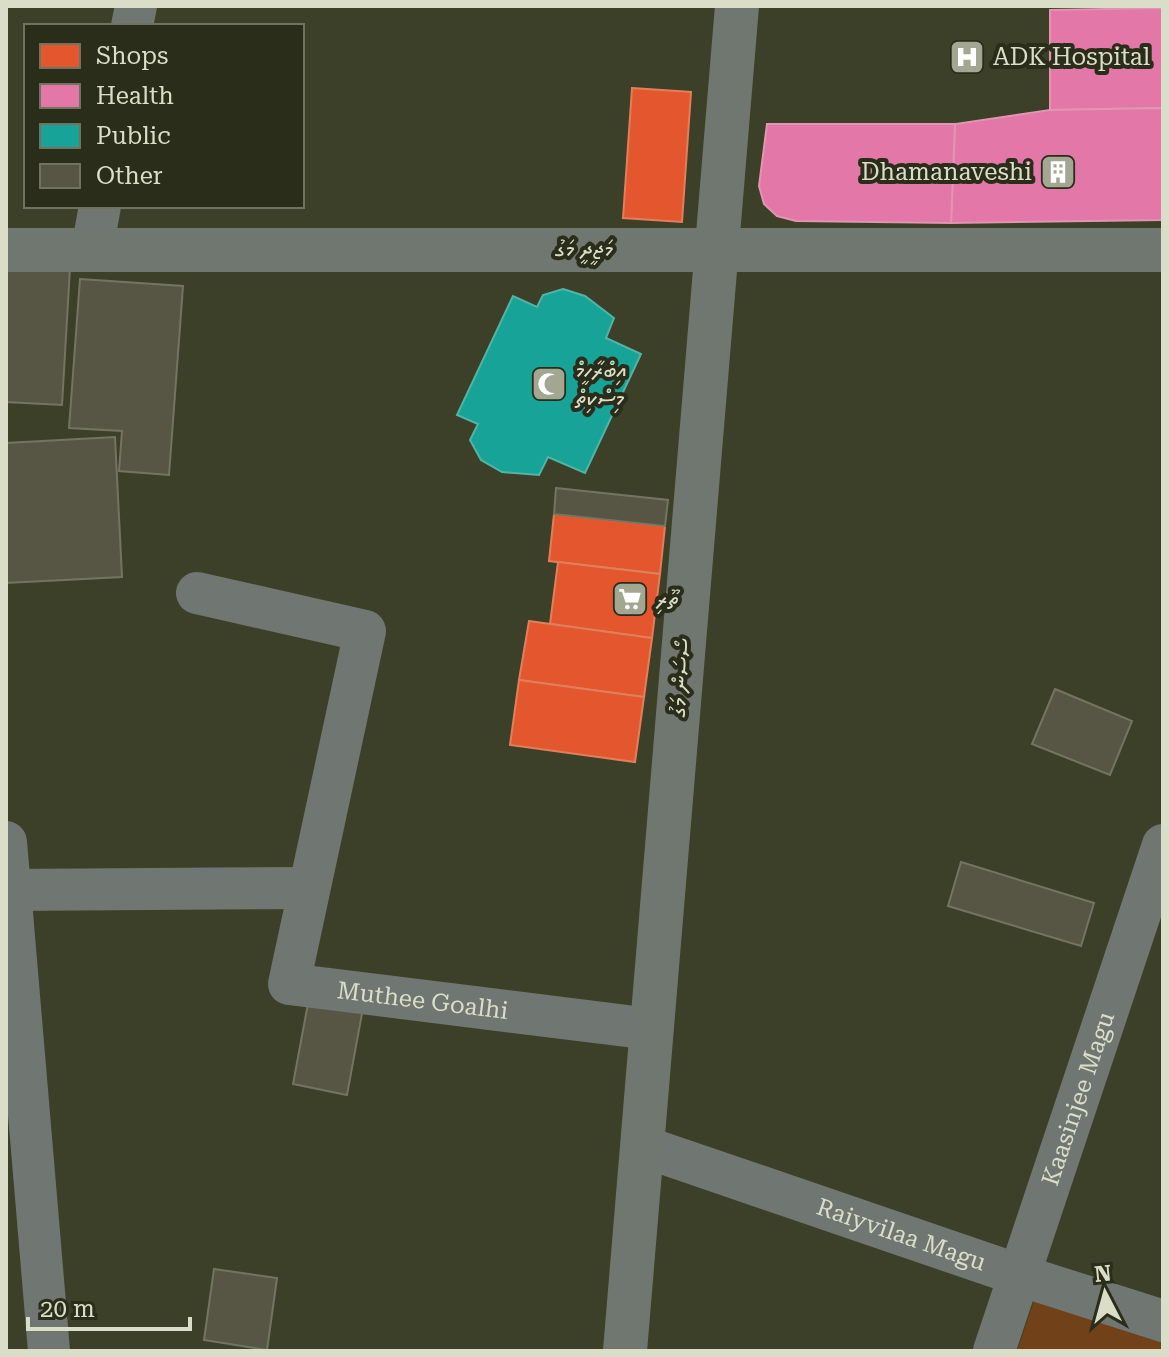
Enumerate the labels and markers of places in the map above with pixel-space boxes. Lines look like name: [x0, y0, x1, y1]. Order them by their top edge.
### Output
hospital icon: ADK Hospital: [948, 38, 986, 76]
place label: ADK Hospital: [993, 43, 1150, 71]
building icon: Dhamanaveshi: [1039, 153, 1077, 191]
place label: Dhamanaveshi: [861, 158, 1032, 186]
place label: އިބްރާހީމް މިސްކިތް: [574, 356, 627, 414]
mosque icon: އިބްރާހީމް މިސްކިތް: [530, 365, 568, 403]
supermarket icon: ތޫރި: [611, 580, 649, 618]
place label: ތޫރި: [655, 585, 680, 615]

